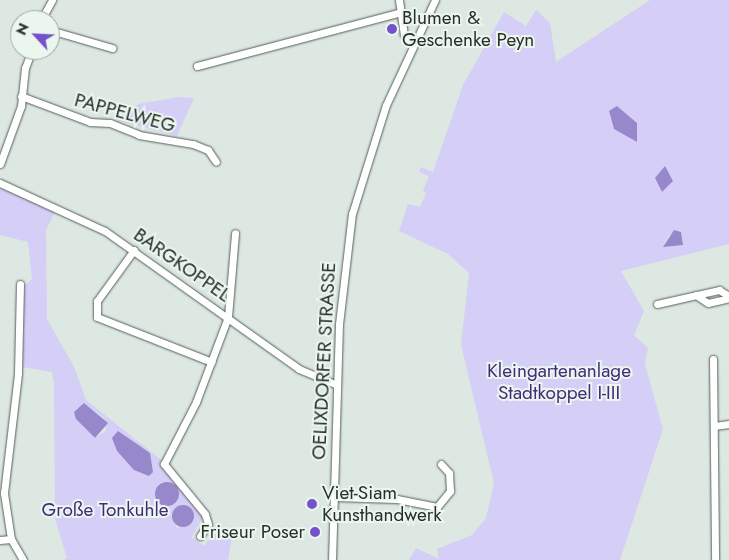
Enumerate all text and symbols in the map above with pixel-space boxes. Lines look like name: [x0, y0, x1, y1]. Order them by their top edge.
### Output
place label: Blumen & Geschenke Peyn: [402, 7, 534, 51]
north arrow: [10, 10, 60, 60]
text: N: [11, 20, 34, 38]
marker: Blumen & Geschenke Peyn: [386, 23, 398, 35]
street label: PAPPELWEG: [72, 89, 178, 137]
street label: BARGKOPPEL: [129, 223, 235, 307]
street label: OELIXDORFER STRASSE: [307, 262, 341, 460]
park label: Kleingartenanlage Stadtkoppel I-III: [487, 360, 631, 404]
place label: Viet-Siam Kunsthandwerk: [322, 482, 442, 526]
marker: Viet-Siam Kunsthandwerk: [306, 498, 318, 510]
park label: Große Tonkuhle: [41, 499, 169, 521]
place label: Friseur Poser: [201, 521, 305, 543]
marker: Friseur Poser: [309, 526, 321, 538]

